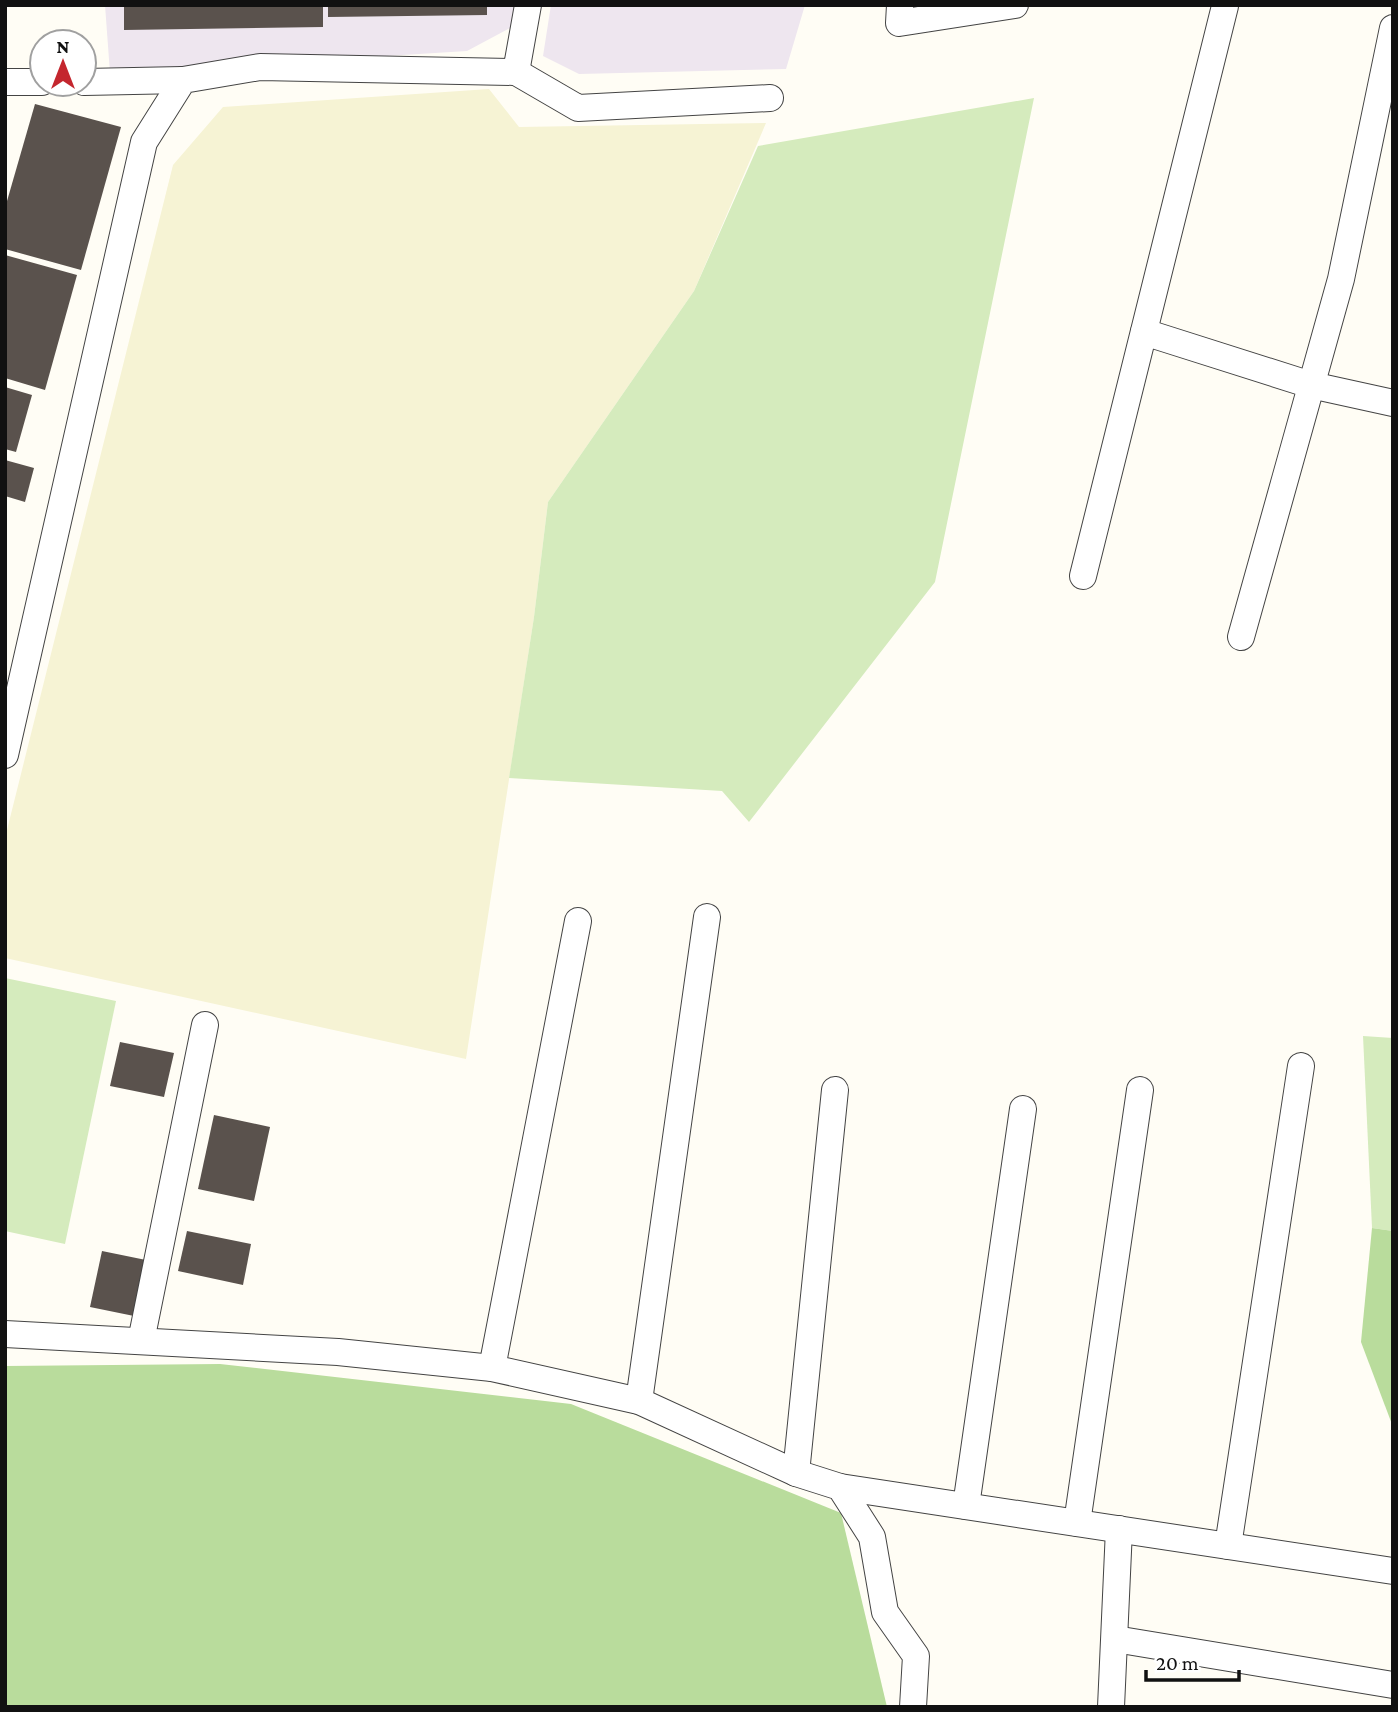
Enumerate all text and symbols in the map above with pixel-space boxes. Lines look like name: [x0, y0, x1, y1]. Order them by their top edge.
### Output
north arrow: [28, 28, 98, 98]
text: N: [57, 36, 70, 57]
scale bar: [1146, 1638, 1239, 1682]
text: 20 m: [1156, 1651, 1199, 1675]

